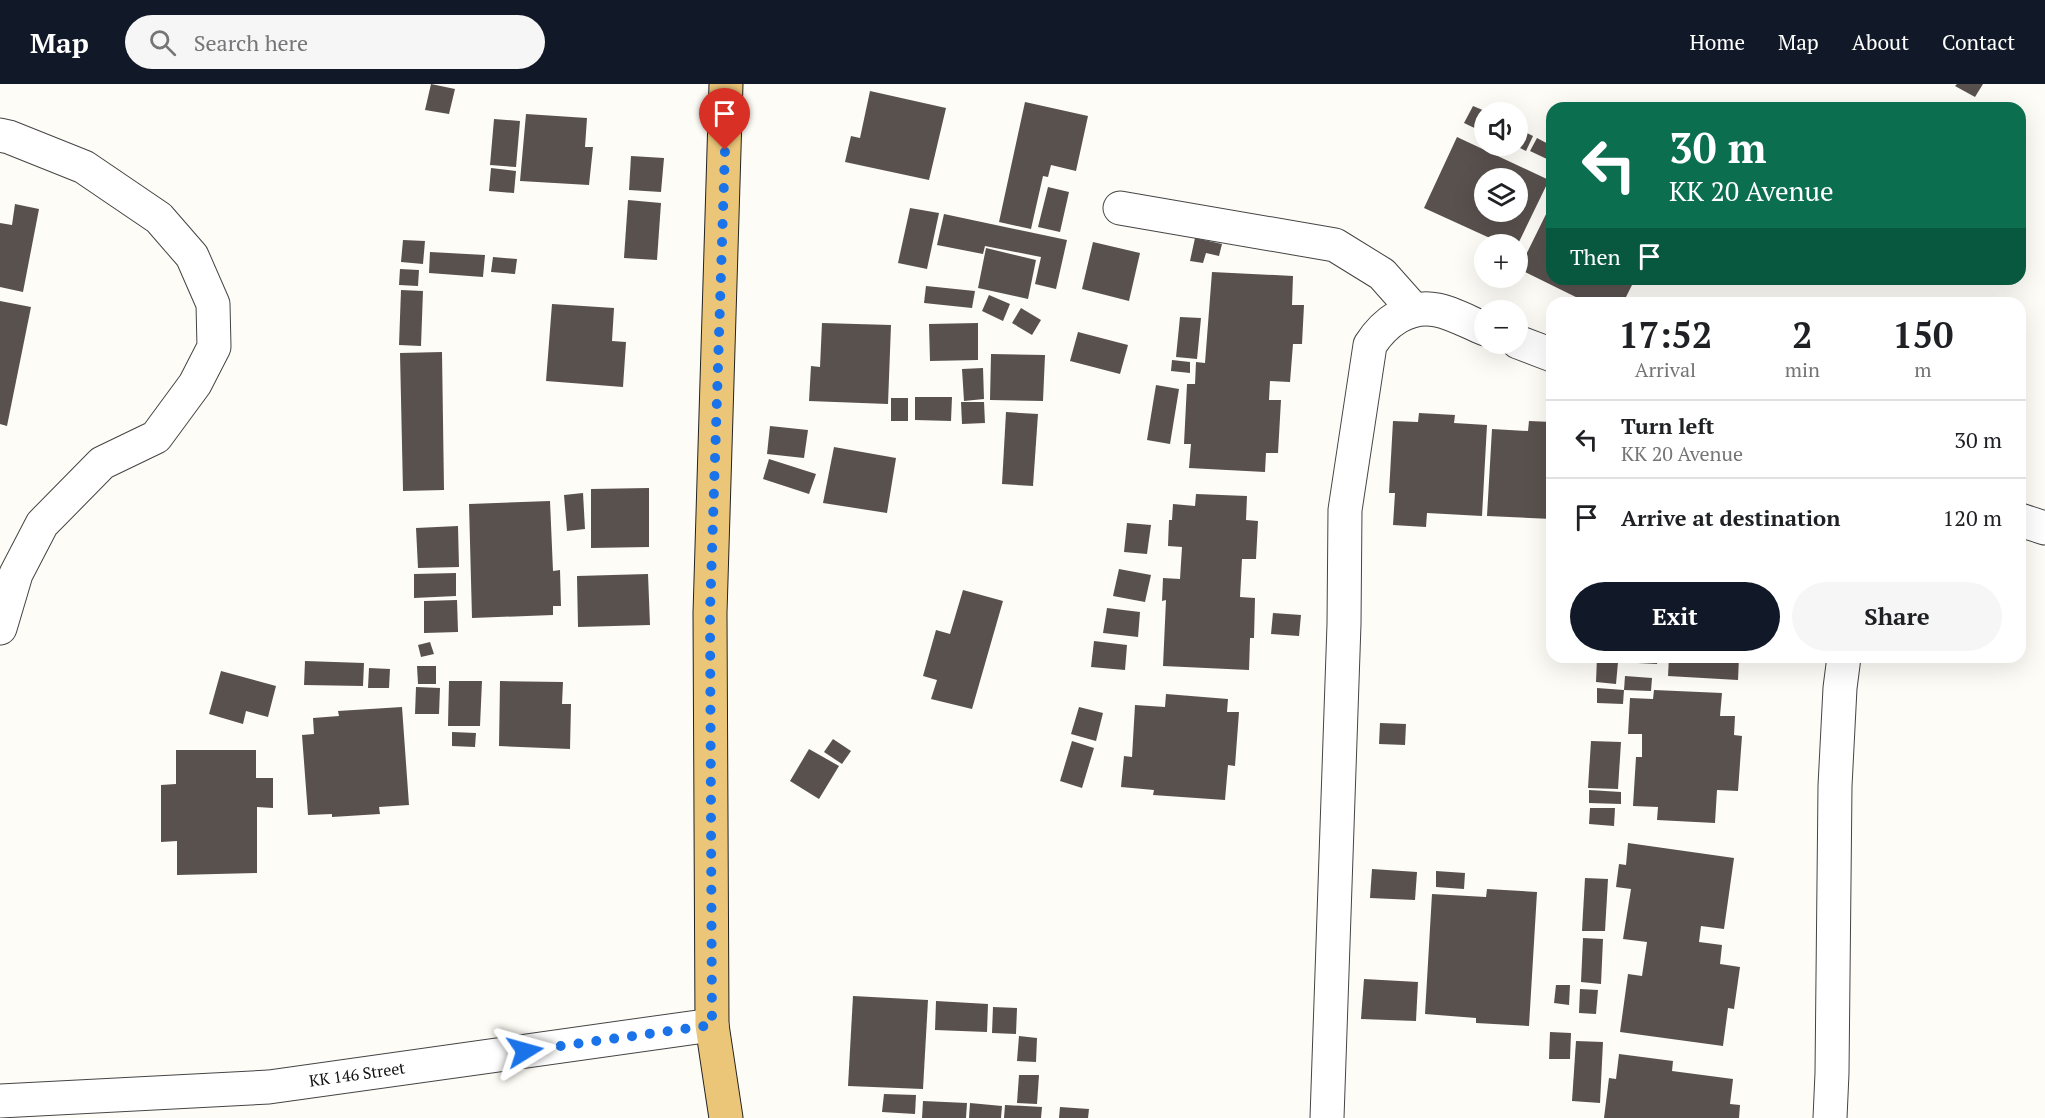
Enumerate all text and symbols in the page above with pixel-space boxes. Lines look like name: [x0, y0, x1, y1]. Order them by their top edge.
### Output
search box: [125, 15, 545, 69]
text: Map: [30, 24, 89, 61]
icon: search: [146, 26, 179, 59]
text: Search here: [194, 28, 308, 57]
text: Home: [1689, 28, 1745, 56]
text: Map: [1778, 28, 1819, 56]
text: About: [1852, 28, 1909, 56]
text: Contact: [1942, 28, 2015, 56]
pin: [699, 88, 750, 150]
icon: arrive: [708, 97, 741, 130]
map controls: [1474, 102, 1528, 354]
button: sound: [1474, 102, 1528, 156]
text: 30 m: [1669, 119, 1767, 175]
icon: left: [1570, 126, 1648, 204]
button: layers: [1474, 168, 1528, 222]
text: KK 20 Avenue: [1669, 173, 1834, 209]
button: +: [1474, 234, 1528, 288]
icon: arrive: [1633, 240, 1666, 273]
text: Then: [1570, 242, 1621, 271]
button: −: [1474, 300, 1528, 354]
text: 17:52: [1619, 311, 1712, 358]
text: 2: [1792, 311, 1813, 358]
text: 150: [1892, 311, 1953, 358]
text: Arrival: [1635, 356, 1696, 383]
text: min: [1785, 356, 1820, 383]
text: m: [1914, 356, 1932, 383]
text: Turn left: [1621, 411, 1714, 440]
icon: left: [1570, 423, 1603, 456]
text: 30 m: [1954, 425, 2002, 454]
text: KK 20 Avenue: [1621, 440, 1743, 467]
icon: arrive: [1570, 501, 1603, 534]
text: Arrive at destination: [1621, 503, 1840, 532]
text: 120 m: [1942, 503, 2002, 532]
button: Exit: [1570, 582, 1780, 651]
button: Share: [1792, 582, 2002, 651]
position arrow: [493, 1019, 557, 1083]
street label: KK 146 Street: [308, 1056, 406, 1092]

